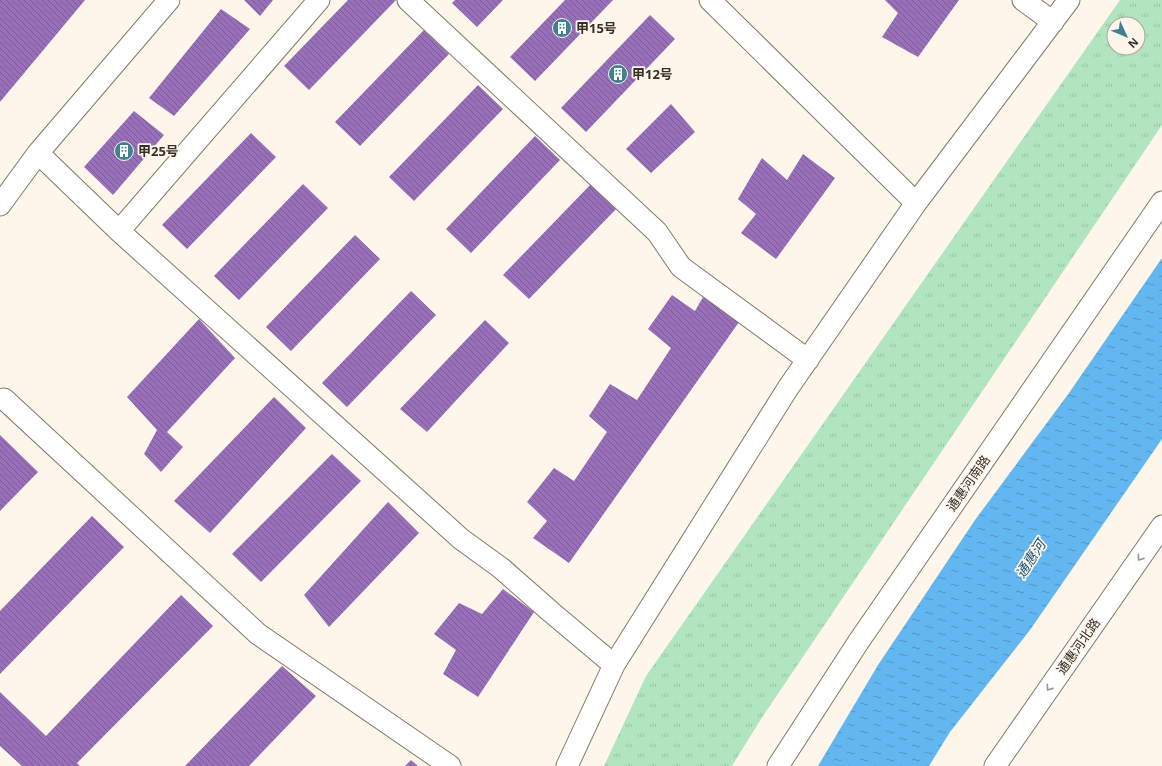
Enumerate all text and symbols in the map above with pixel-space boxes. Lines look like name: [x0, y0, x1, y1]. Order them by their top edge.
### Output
north arrow: [1106, 16, 1146, 56]
building icon: 甲15号: [551, 17, 573, 39]
place label: 甲15号: [576, 19, 617, 37]
text: N: [1125, 35, 1142, 52]
building icon: 甲12号: [607, 63, 629, 85]
place label: 甲12号: [632, 65, 673, 83]
building icon: 甲25号: [113, 140, 135, 162]
place label: 甲25号: [138, 142, 179, 160]
street label: 通惠河南路: [942, 451, 994, 515]
water label: 通惠河: [1011, 534, 1051, 582]
one-way arrow: [1137, 554, 1145, 561]
street label: 通惠河北路: [1052, 614, 1104, 678]
one-way arrow: [1047, 683, 1054, 690]

